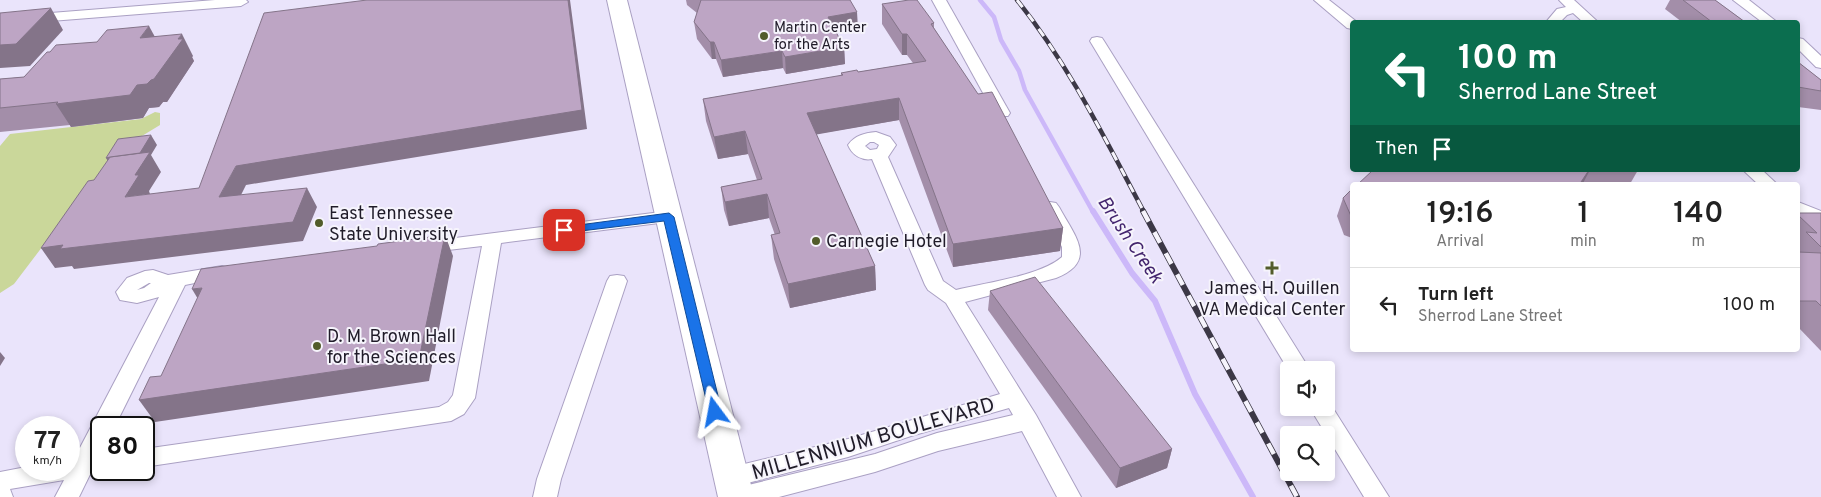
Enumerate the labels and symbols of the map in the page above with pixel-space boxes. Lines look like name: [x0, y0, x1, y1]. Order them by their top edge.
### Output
place label: Martin Center for the Arts: [774, 19, 867, 55]
marker: Martin Center for the Arts: [758, 30, 770, 42]
water label: Brush Creek: [1091, 192, 1168, 289]
place label: East Tennessee State University: [329, 203, 458, 247]
pin: [543, 209, 585, 251]
marker: East Tennessee State University: [313, 217, 325, 229]
place label: Carnegie Hotel: [826, 231, 947, 254]
marker: Carnegie Hotel: [810, 235, 822, 247]
marker: James H. Quillen VA Medical Center: [1265, 261, 1279, 275]
place label: James H. Quillen VA Medical Center: [1198, 278, 1346, 322]
place label: D. M. Brown Hall for the Sciences: [327, 326, 456, 370]
marker: D. M. Brown Hall for the Sciences: [311, 340, 323, 352]
position arrow: [688, 385, 740, 437]
street label: MILLENNIUM BOULEVARD: [749, 392, 998, 487]
speed limit sign: 80: [90, 416, 155, 481]

